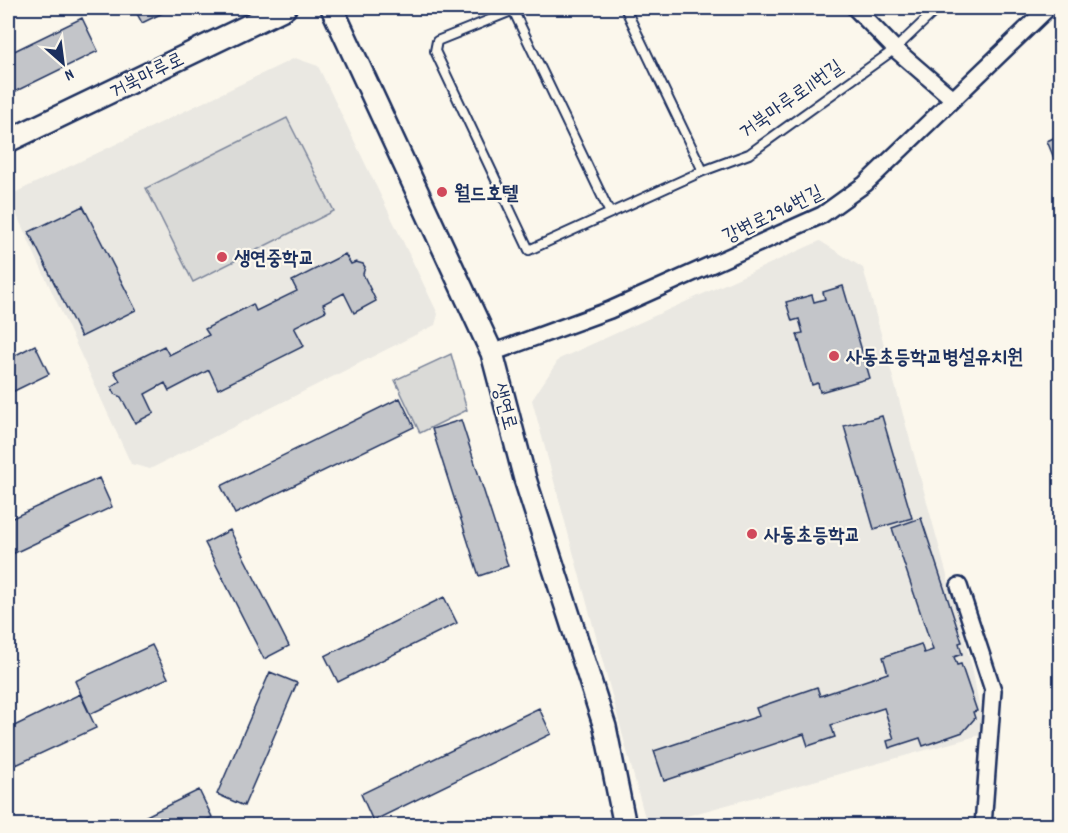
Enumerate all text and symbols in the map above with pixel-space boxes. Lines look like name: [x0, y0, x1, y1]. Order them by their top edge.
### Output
north arrow: [33, 33, 93, 93]
street label: 거북마루로: [105, 46, 190, 107]
street label: 거북마루로11번길: [734, 54, 849, 147]
text: N: [60, 62, 78, 86]
street label: 강변로296번길: [719, 179, 828, 252]
place label: 월드호텔: [454, 181, 518, 209]
marker: 월드호텔: [435, 185, 449, 199]
place label: 생연중학교: [234, 246, 314, 274]
marker: 생연중학교: [215, 250, 229, 264]
place label: 사동초등학교병설유치원: [845, 345, 1023, 373]
marker: 사동초등학교병설유치원: [827, 349, 841, 363]
street label: 생연로: [483, 380, 523, 434]
place label: 사동초등학교: [763, 523, 861, 551]
marker: 사동초등학교: [745, 527, 759, 541]

